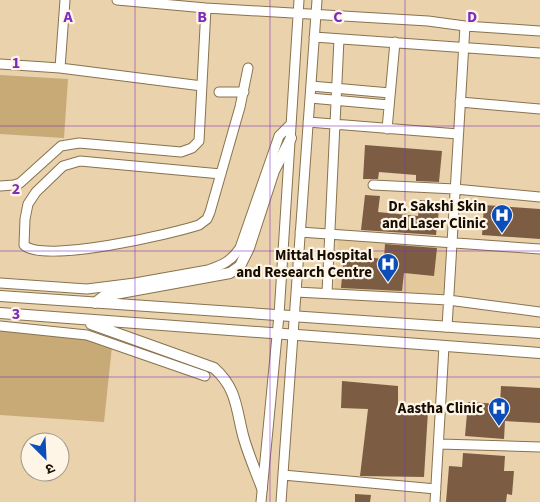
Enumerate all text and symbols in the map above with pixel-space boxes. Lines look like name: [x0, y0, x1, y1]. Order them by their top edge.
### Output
text: A: [62, 6, 73, 28]
text: B: [197, 6, 207, 28]
text: C: [333, 6, 343, 28]
text: D: [467, 6, 477, 28]
text: 1: [12, 52, 20, 74]
text: 2: [12, 178, 20, 200]
place label: Dr. Sakshi Skin and Laser Clinic: [382, 196, 486, 234]
hospital icon: Dr. Sakshi Skin and Laser Clinic: [490, 203, 514, 234]
place label: Mittal Hospital and Research Centre: [236, 245, 373, 283]
hospital icon: Mittal Hospital and Research Centre: [376, 252, 400, 283]
text: 3: [12, 303, 20, 325]
hospital icon: Aastha Clinic: [487, 396, 511, 427]
place label: Aastha Clinic: [397, 398, 483, 419]
north arrow: [20, 432, 70, 482]
text: उ: [41, 457, 58, 479]

